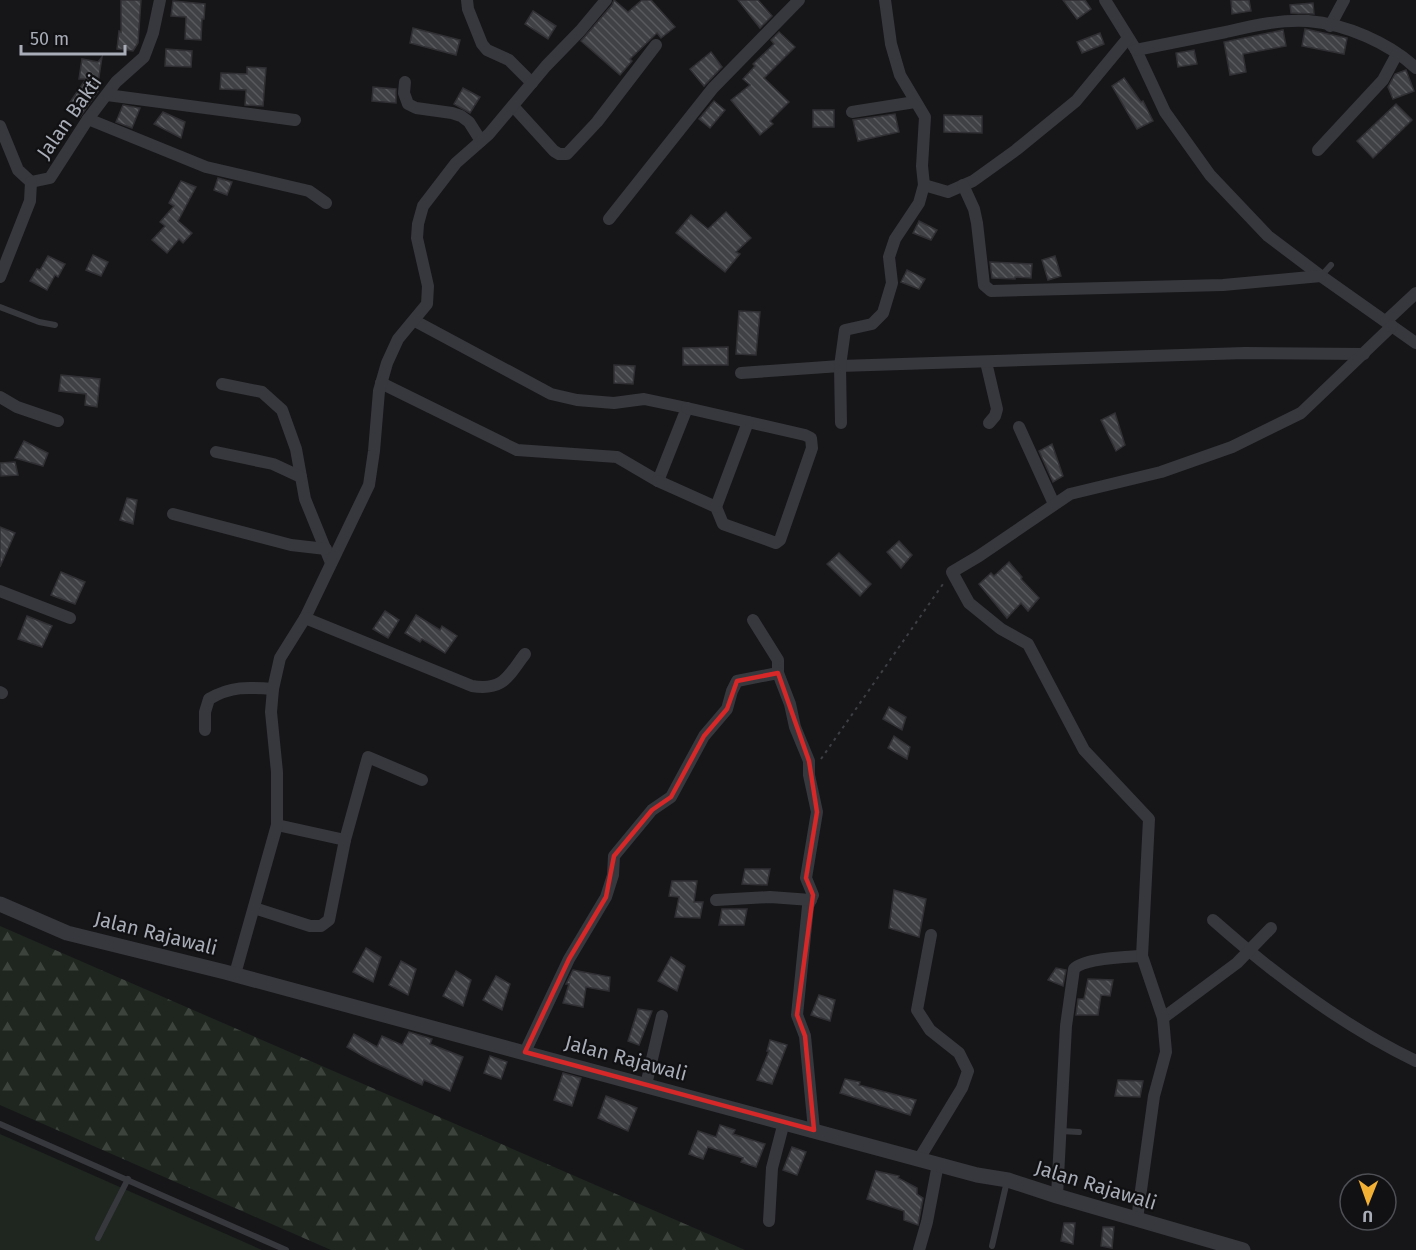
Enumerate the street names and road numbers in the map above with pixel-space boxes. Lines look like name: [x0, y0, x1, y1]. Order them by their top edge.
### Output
street label: Jalan Bakti: [31, 71, 107, 163]
street label: Jalan Rajawali: [92, 906, 220, 960]
street label: Jalan Rajawali: [562, 1030, 690, 1086]
street label: Jalan Rajawali: [1032, 1155, 1160, 1215]

